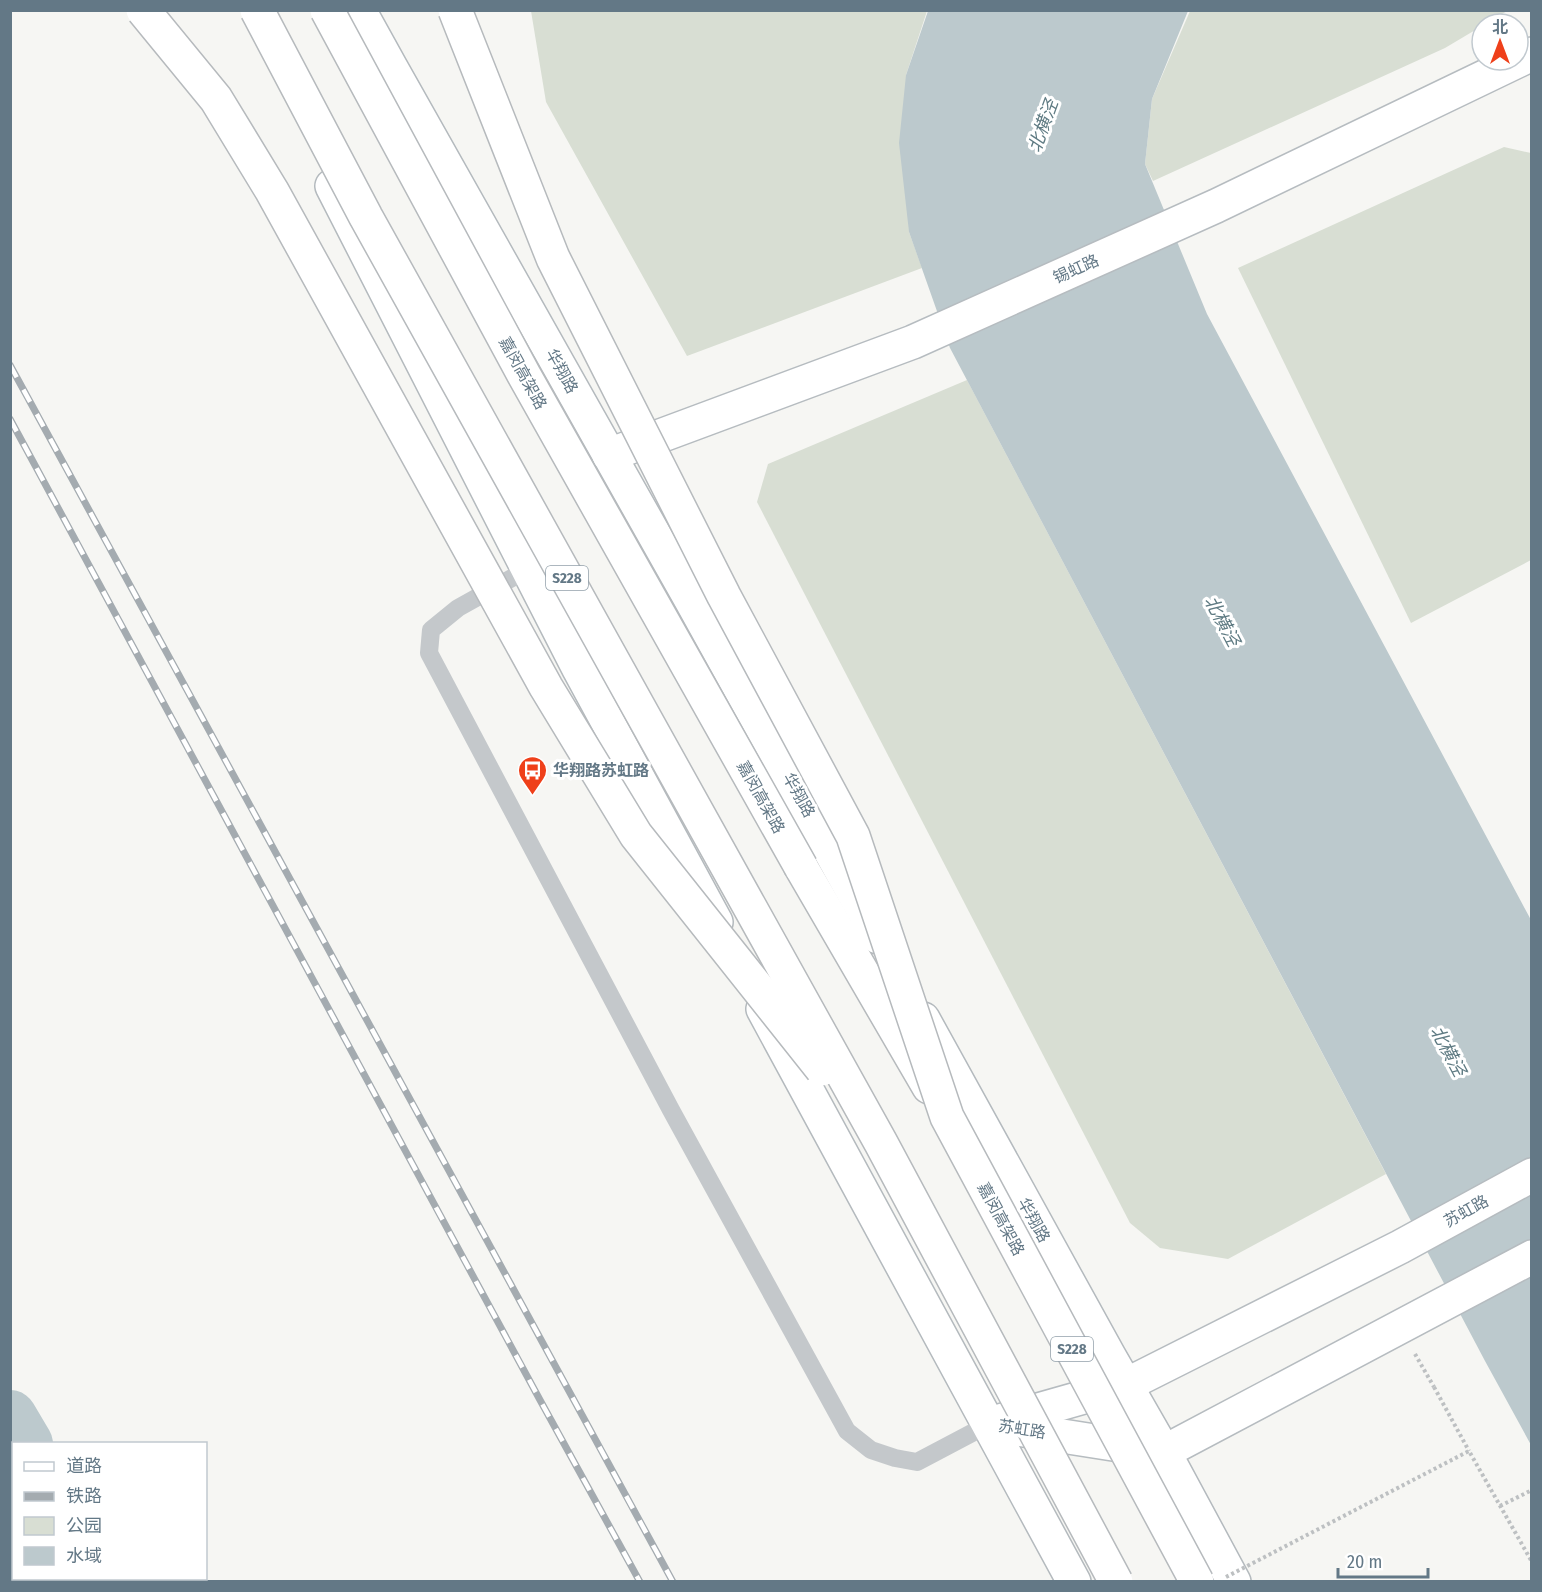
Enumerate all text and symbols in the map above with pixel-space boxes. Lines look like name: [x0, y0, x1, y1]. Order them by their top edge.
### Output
north arrow: [1470, 12, 1530, 72]
text: 北: [1492, 18, 1508, 37]
water label: 北横泾: [1023, 95, 1063, 155]
street label: 锡虹路: [1050, 251, 1102, 287]
street label: 嘉闵高架路: [495, 333, 551, 413]
street label: 华翔路: [542, 345, 582, 397]
road number: S228: [546, 566, 588, 590]
water label: 北横泾: [1200, 592, 1245, 652]
bus stop icon: 华翔路苏虹路: [516, 754, 548, 796]
street label: 嘉闵高架路: [733, 757, 789, 837]
place label: 华翔路苏虹路: [553, 761, 649, 780]
street label: 华翔路: [779, 769, 819, 821]
water label: 北横泾: [1426, 1022, 1471, 1082]
street label: 嘉闵高架路: [974, 1179, 1028, 1259]
street label: 苏虹路: [1440, 1191, 1492, 1231]
street label: 华翔路: [1014, 1194, 1054, 1246]
road number: S228: [1051, 1337, 1093, 1361]
street label: 苏虹路: [997, 1416, 1047, 1442]
legend: [12, 1442, 207, 1580]
text: 道路: [66, 1455, 102, 1477]
text: 铁路: [66, 1485, 102, 1507]
text: 公园: [66, 1515, 102, 1537]
scale bar: [1338, 1541, 1428, 1579]
text: 水域: [66, 1545, 102, 1567]
text: 20 m: [1347, 1551, 1382, 1573]

